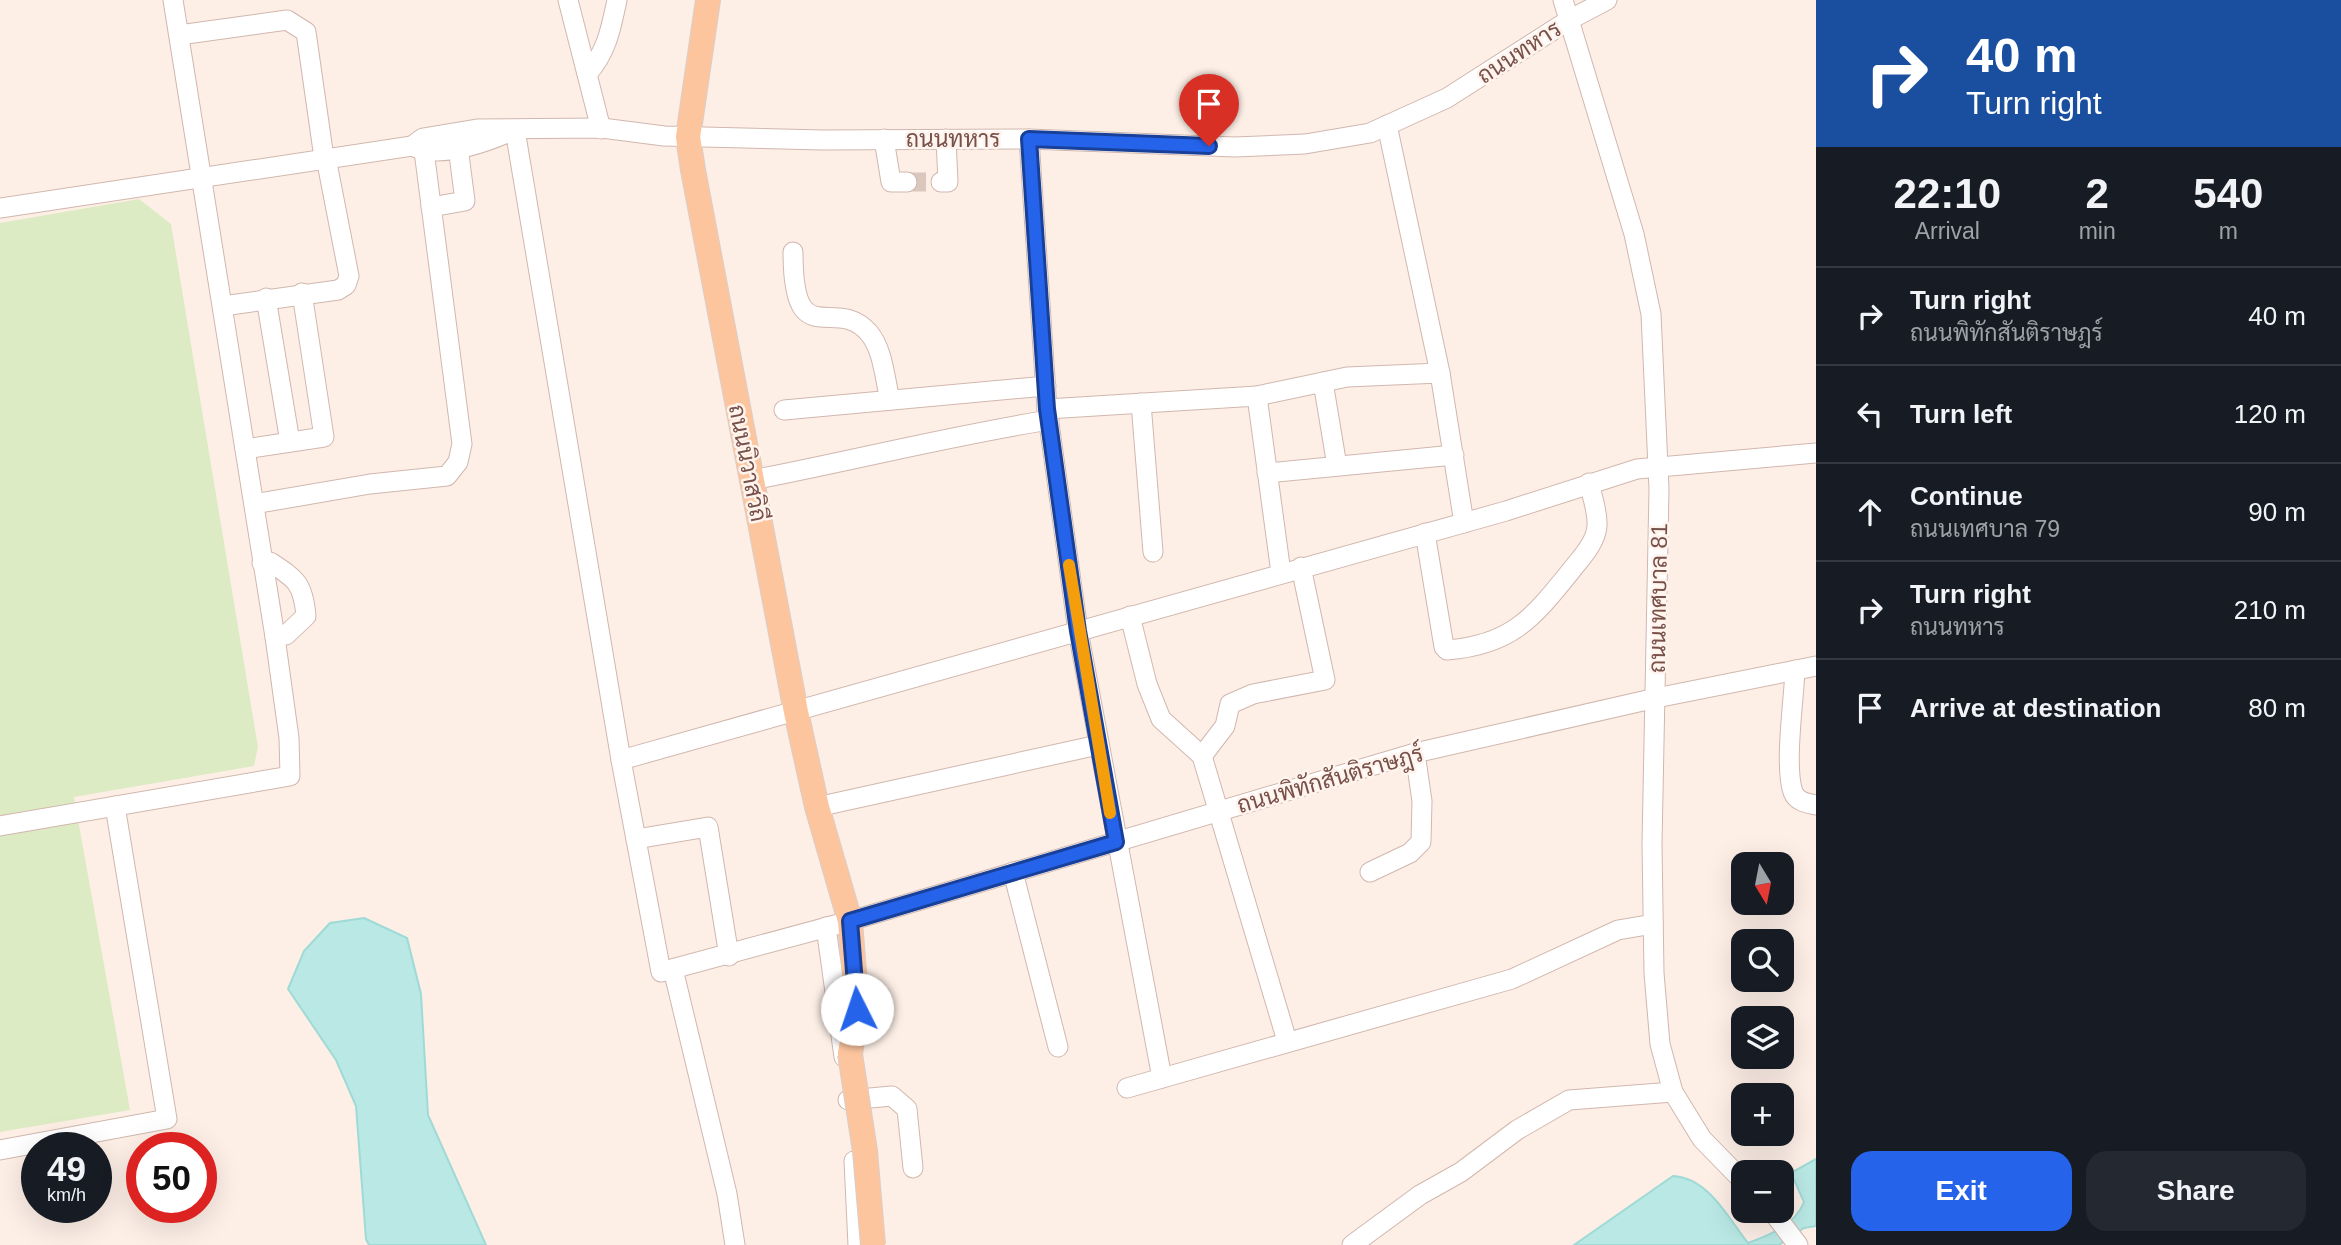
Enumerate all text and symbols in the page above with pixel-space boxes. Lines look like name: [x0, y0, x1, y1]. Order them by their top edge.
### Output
street label: ถนนทหาร: [1472, 15, 1566, 89]
icon: right: [1851, 28, 1942, 119]
text: 40 m: [1966, 28, 2078, 82]
pin: [1179, 74, 1239, 146]
icon: arrive: [1190, 85, 1228, 123]
text: Turn right: [1966, 85, 2102, 121]
street label: ถนนทหาร: [906, 126, 1000, 152]
text: 22:10: [1894, 170, 2001, 217]
text: 2: [2085, 170, 2109, 217]
text: 540: [2193, 170, 2263, 217]
text: Arrival: [1915, 218, 1980, 244]
text: min: [2079, 218, 2116, 244]
text: m: [2219, 218, 2238, 244]
text: Turn right: [1910, 285, 2031, 315]
icon: right: [1851, 297, 1889, 335]
text: 40 m: [2248, 301, 2306, 331]
text: ถนนพิทักสันติราษฎร์: [1910, 320, 2103, 346]
icon: left: [1851, 395, 1889, 433]
text: Turn left: [1910, 399, 2012, 429]
text: 120 m: [2234, 399, 2306, 429]
street label: ถนนนิวาสวิถี: [724, 402, 774, 524]
text: Continue: [1910, 481, 2023, 511]
icon: ahead: [1851, 493, 1889, 531]
text: 90 m: [2248, 497, 2306, 527]
text: ถนนเทศบาล 79: [1910, 516, 2060, 542]
street label: ถนนเทศบาล 81: [1644, 523, 1672, 673]
text: Turn right: [1910, 579, 2031, 609]
icon: right: [1851, 591, 1889, 629]
text: 210 m: [2234, 595, 2306, 625]
text: ถนนทหาร: [1910, 614, 2005, 640]
icon: arrive: [1851, 689, 1889, 727]
text: Arrive at destination: [1910, 693, 2161, 723]
text: 80 m: [2248, 693, 2306, 723]
street label: ถนนพิทักสันติราษฎร์: [1233, 737, 1427, 821]
north arrow: [1731, 852, 1794, 915]
map controls: [1731, 852, 1794, 1223]
button: search: [1731, 929, 1794, 992]
position arrow: [820, 972, 894, 1046]
button: layers: [1731, 1006, 1794, 1069]
button: +: [1731, 1083, 1794, 1146]
speed limit sign: 50: [126, 1132, 217, 1223]
text: 49: [47, 1149, 86, 1188]
button: Exit: [1851, 1151, 2072, 1231]
button: Share: [2086, 1151, 2306, 1231]
button: −: [1731, 1160, 1794, 1223]
text: km/h: [47, 1185, 86, 1205]

